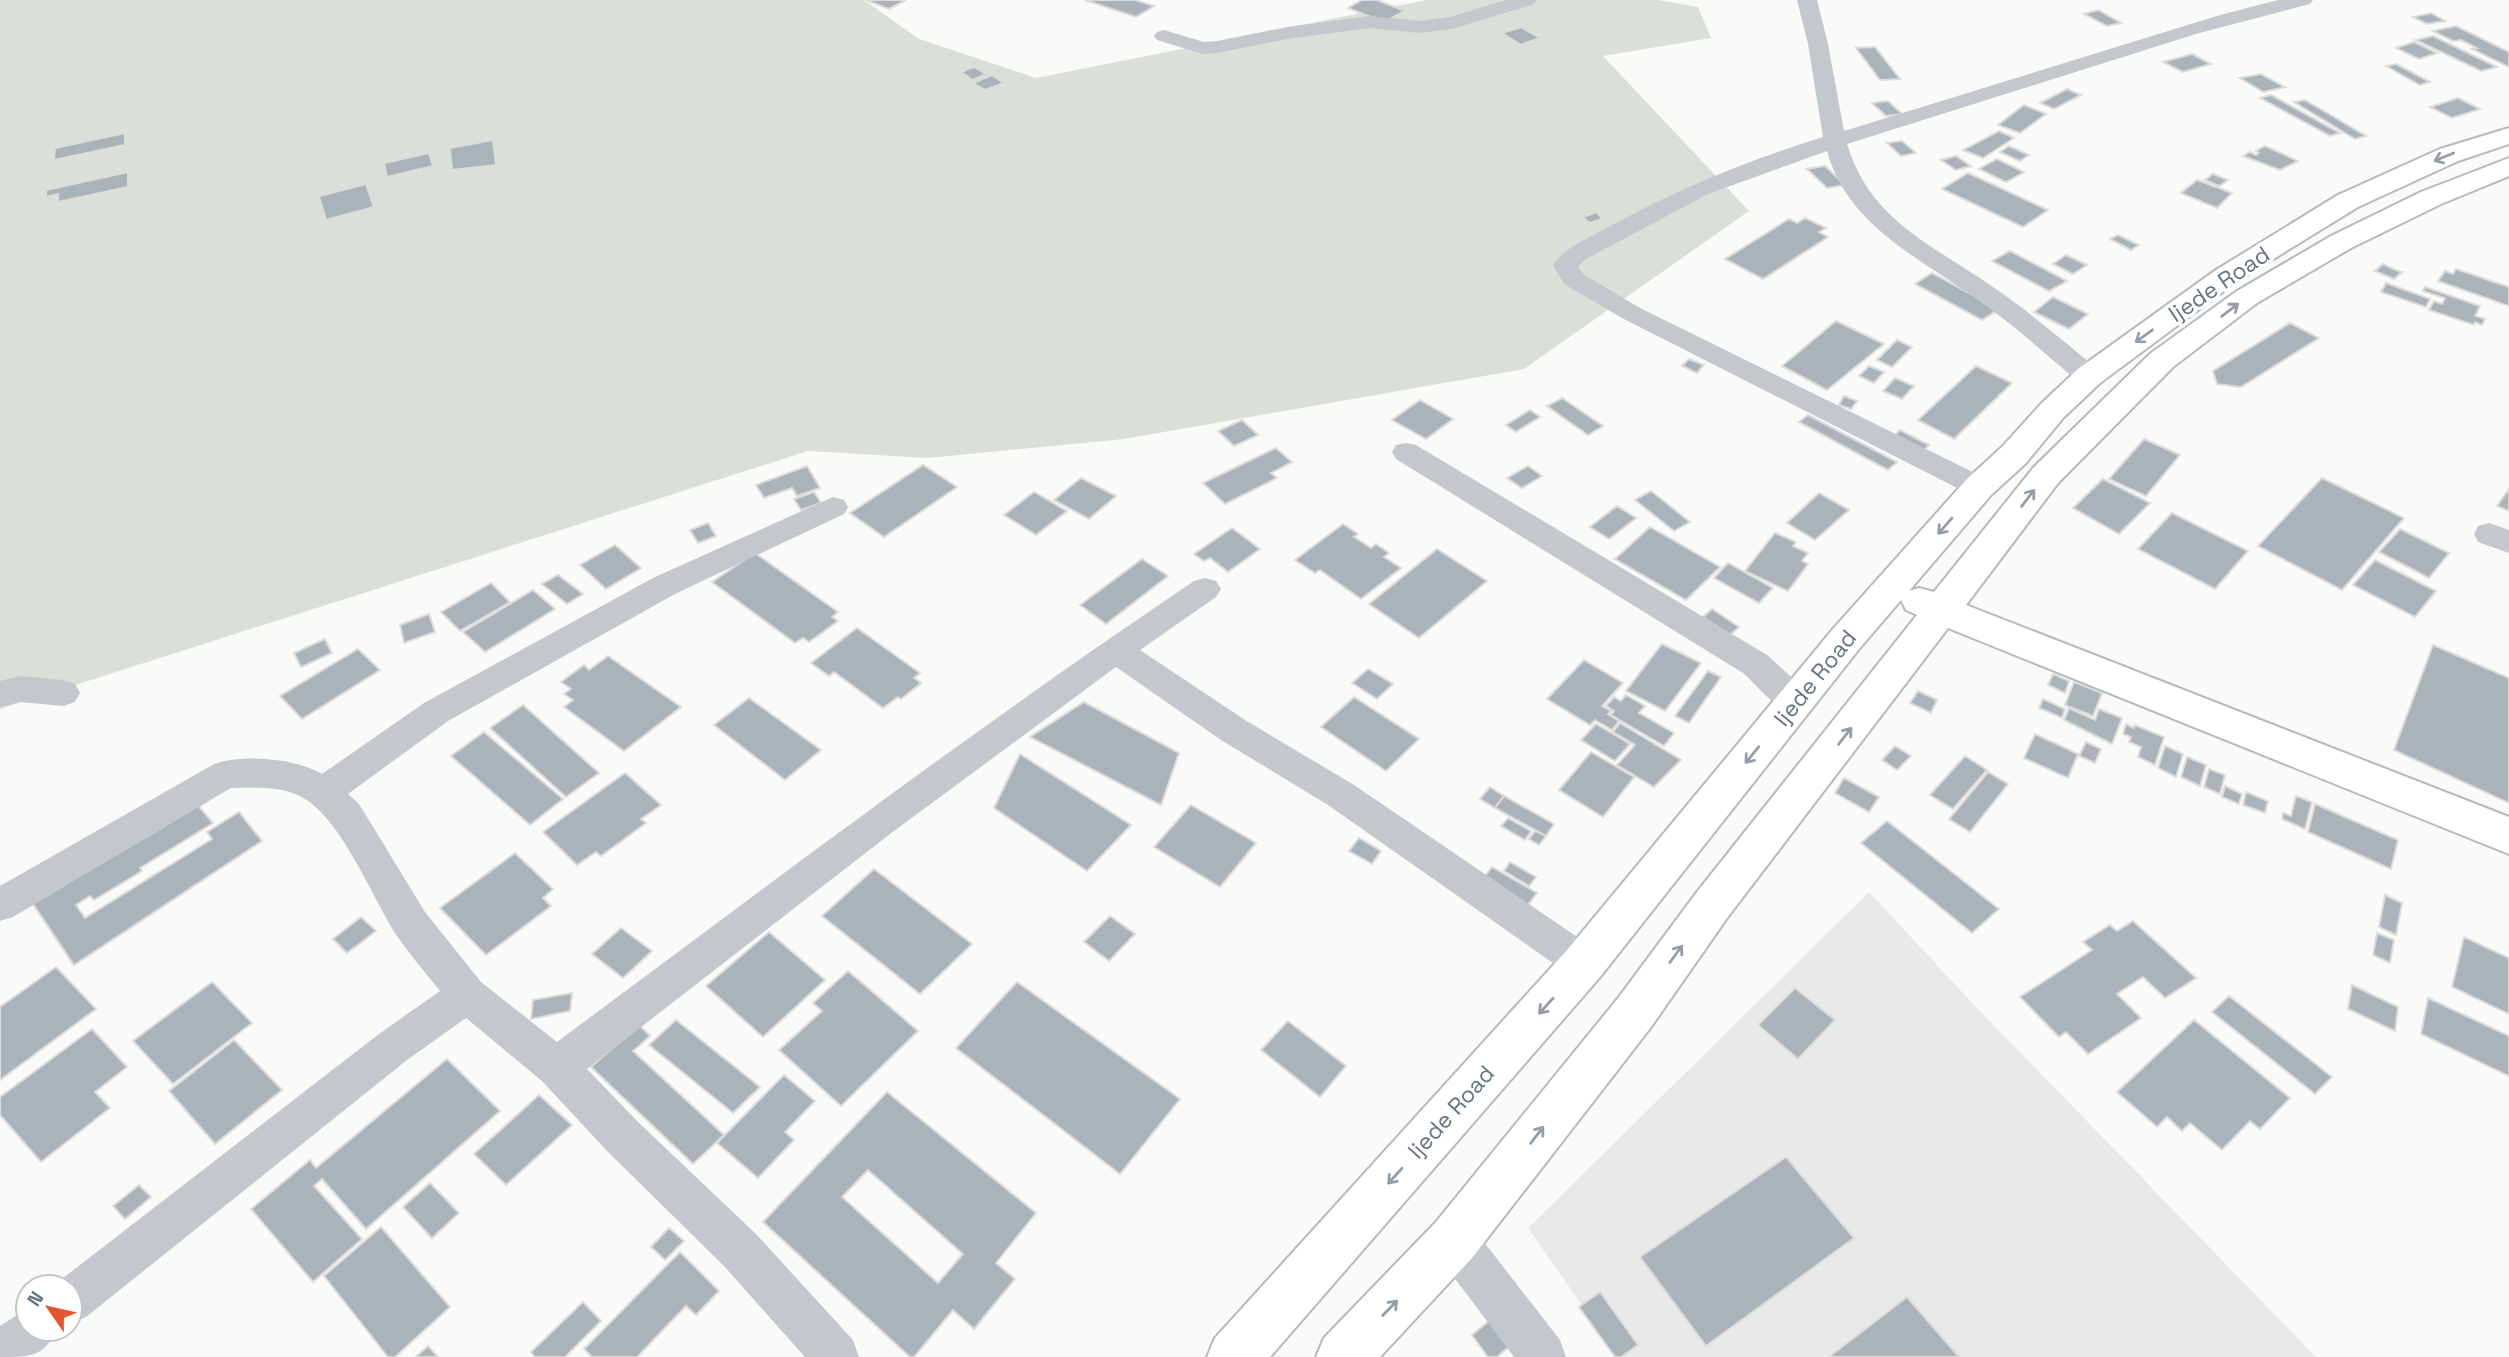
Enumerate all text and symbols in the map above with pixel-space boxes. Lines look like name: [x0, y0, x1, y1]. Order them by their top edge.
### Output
one-way arrow: [2434, 152, 2455, 165]
street label: Ijede Road: [2163, 239, 2275, 329]
one-way arrow: [2220, 303, 2239, 317]
one-way arrow: [2135, 329, 2154, 343]
one-way arrow: [2021, 489, 2036, 508]
one-way arrow: [1937, 517, 1953, 535]
street label: Ijede Road: [1767, 624, 1863, 732]
one-way arrow: [1838, 727, 1853, 745]
one-way arrow: [1744, 745, 1760, 763]
one-way arrow: [1668, 945, 1683, 964]
one-way arrow: [1538, 997, 1554, 1015]
street label: Ijede Road: [1401, 1059, 1501, 1165]
one-way arrow: [1530, 1126, 1545, 1144]
one-way arrow: [1386, 1167, 1403, 1184]
north arrow: [14, 1273, 84, 1343]
text: N: [21, 1287, 49, 1311]
one-way arrow: [1381, 1299, 1398, 1316]

